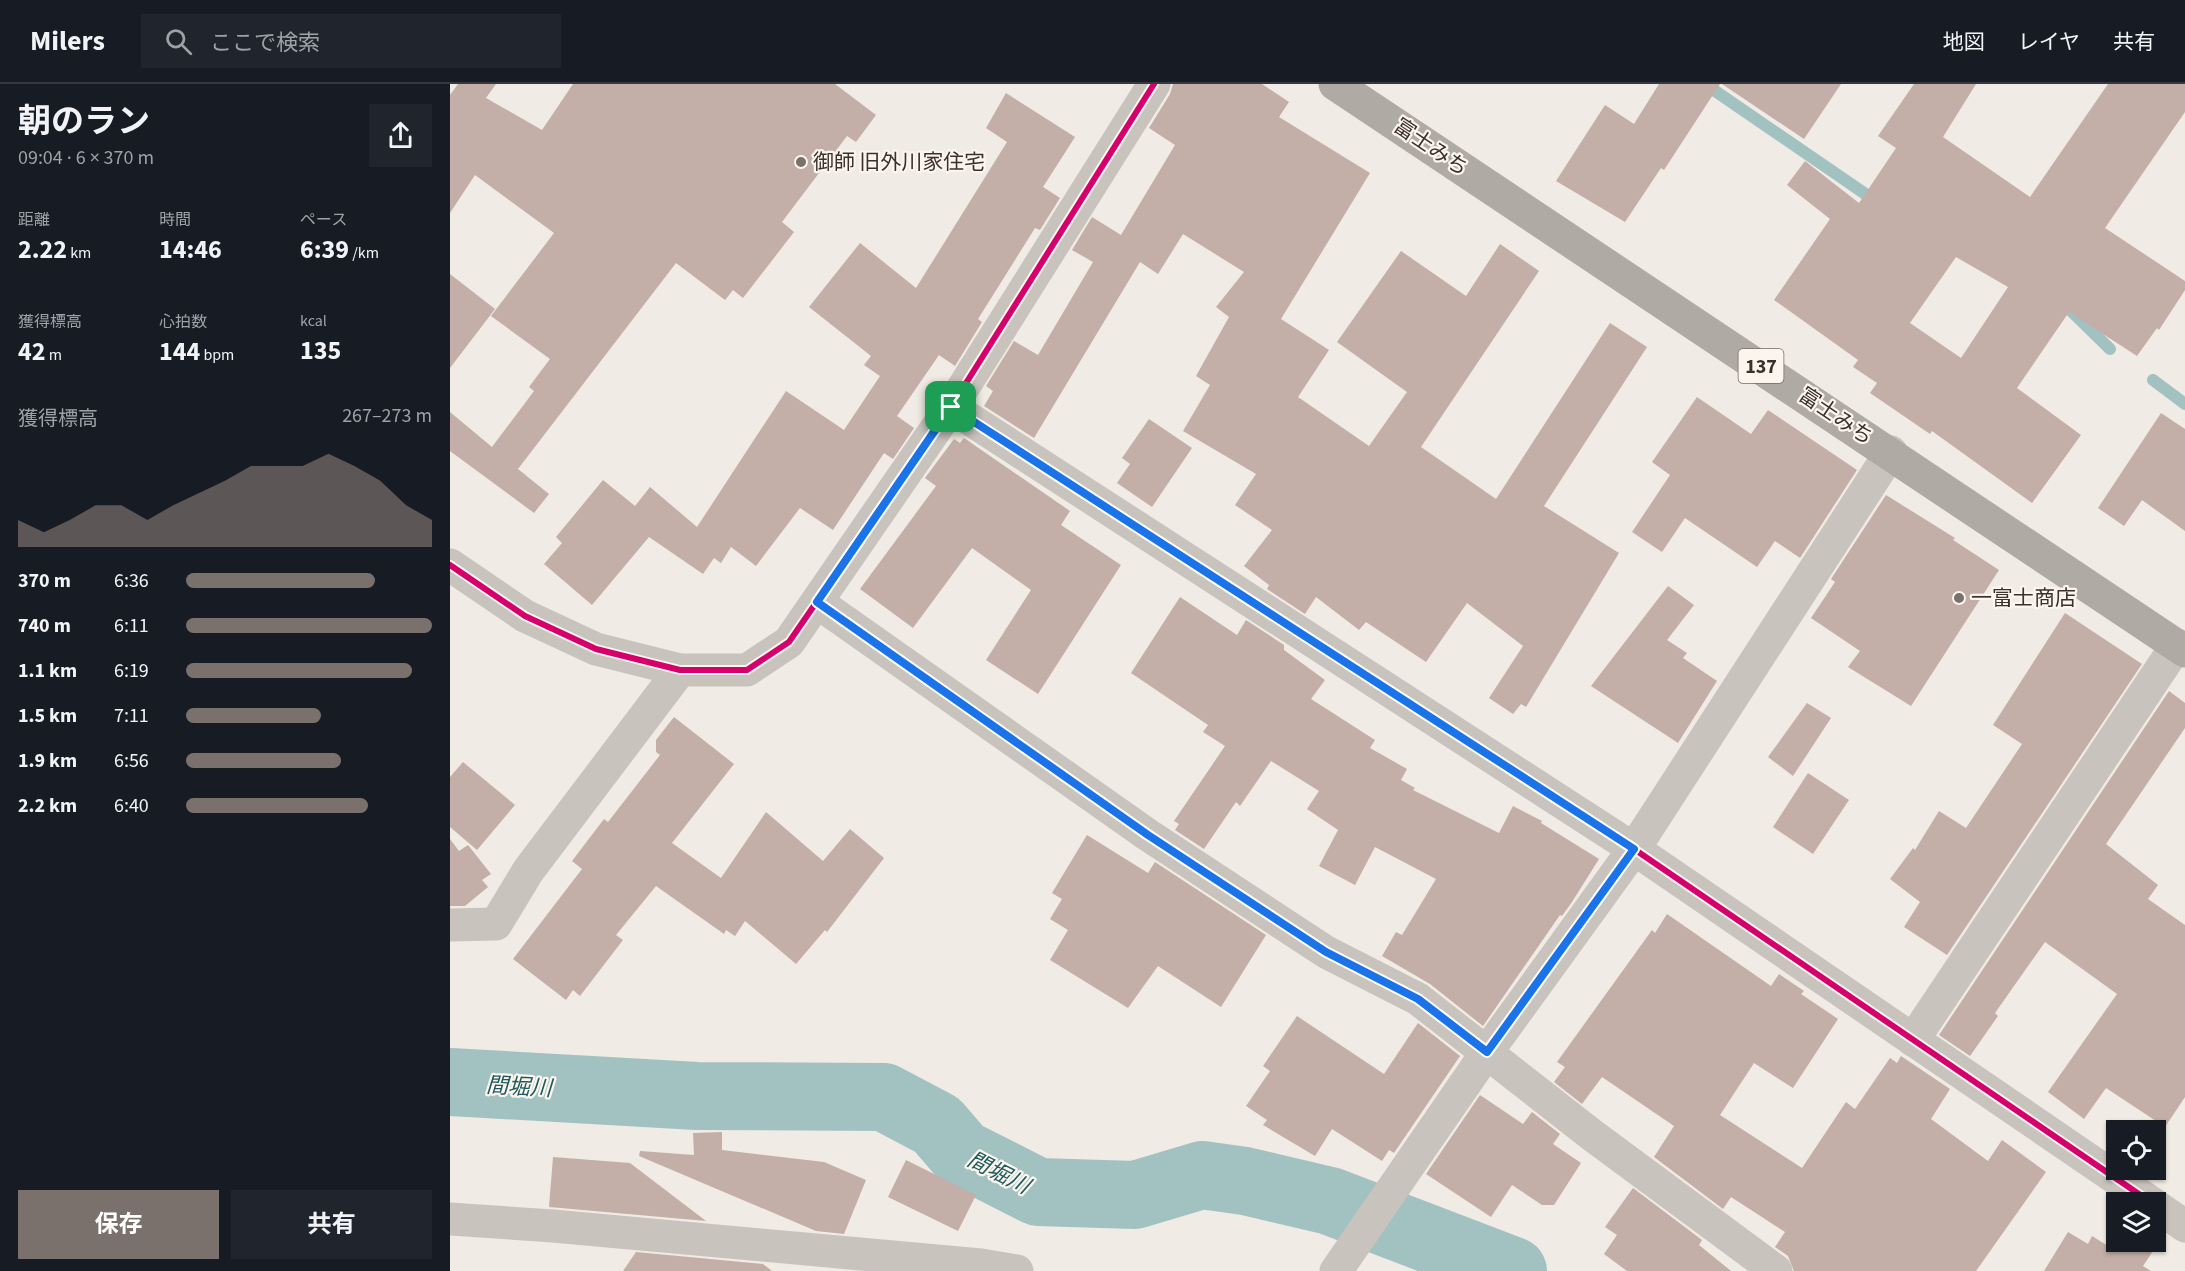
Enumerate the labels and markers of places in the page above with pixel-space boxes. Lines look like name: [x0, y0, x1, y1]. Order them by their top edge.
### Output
place label: 御師 旧外川家住宅: [813, 147, 985, 177]
marker: 御師 旧外川家住宅: [794, 155, 808, 169]
pin: [925, 381, 976, 432]
place label: 一富士商店: [1971, 583, 2076, 613]
marker: 一富士商店: [1952, 591, 1966, 605]

